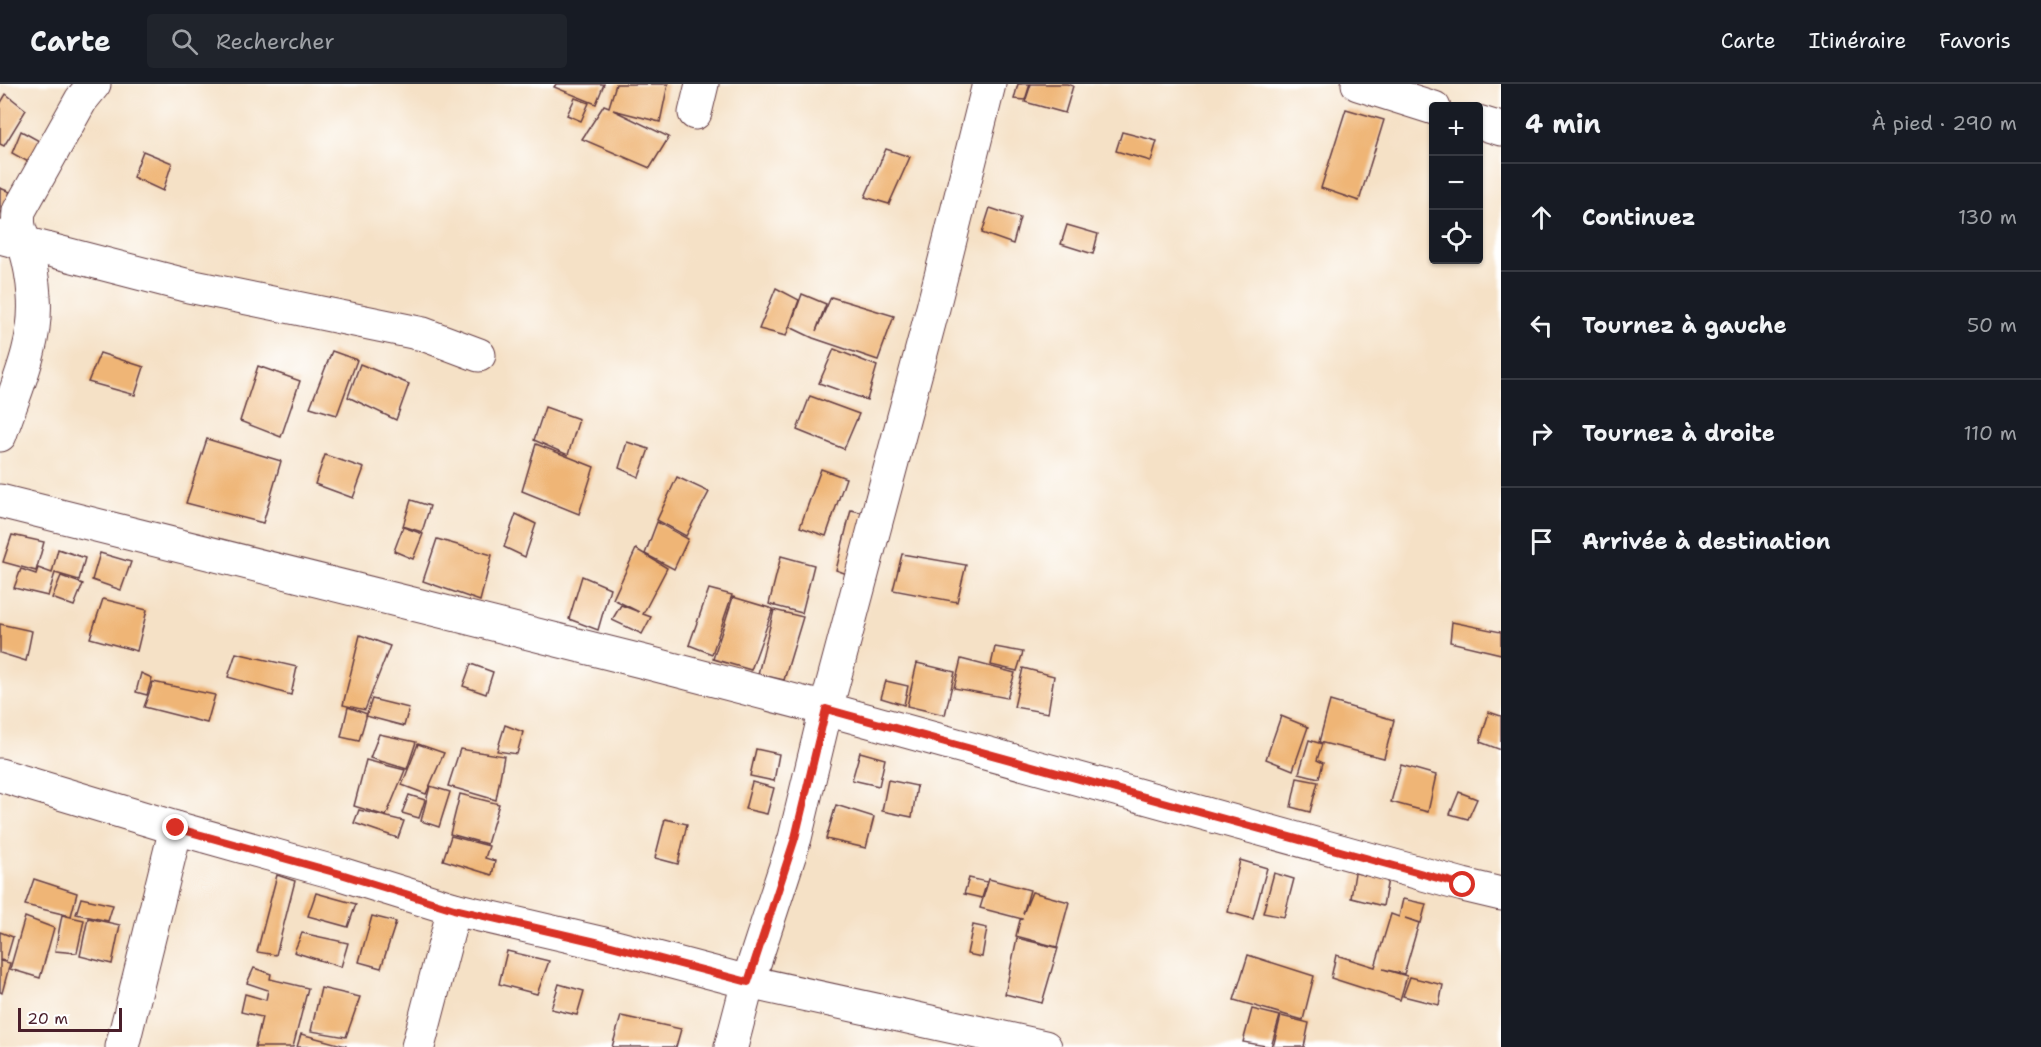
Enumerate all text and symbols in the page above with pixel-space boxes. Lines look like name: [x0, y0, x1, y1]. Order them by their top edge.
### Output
search box: [147, 14, 567, 68]
text: Carte: [30, 22, 111, 60]
icon: search: [168, 25, 201, 58]
text: Rechercher: [216, 27, 335, 56]
text: Carte: [1721, 27, 1776, 55]
text: Itinéraire: [1809, 27, 1906, 55]
text: Favoris: [1939, 27, 2011, 55]
map controls: [1429, 102, 1483, 264]
button: +: [1429, 102, 1483, 156]
text: 4 min: [1525, 106, 1601, 141]
text: À pied · 290 m: [1872, 110, 2017, 136]
button: −: [1429, 156, 1483, 210]
icon: ahead: [1525, 201, 1558, 234]
text: Continuez: [1582, 203, 1695, 232]
text: 130 m: [1958, 204, 2017, 230]
button: locate: [1429, 210, 1483, 264]
icon: left: [1525, 309, 1558, 342]
text: Tournez à gauche: [1582, 311, 1787, 340]
text: 50 m: [1967, 312, 2017, 338]
icon: right: [1525, 417, 1558, 450]
text: Tournez à droite: [1582, 419, 1775, 448]
text: 110 m: [1963, 420, 2017, 446]
icon: arrive: [1525, 525, 1558, 558]
text: Arrivée à destination: [1582, 527, 1830, 556]
route end: [162, 814, 188, 840]
route start: [1449, 871, 1475, 897]
scale bar: [18, 1005, 122, 1032]
text: 20 m: [27, 1008, 68, 1029]

